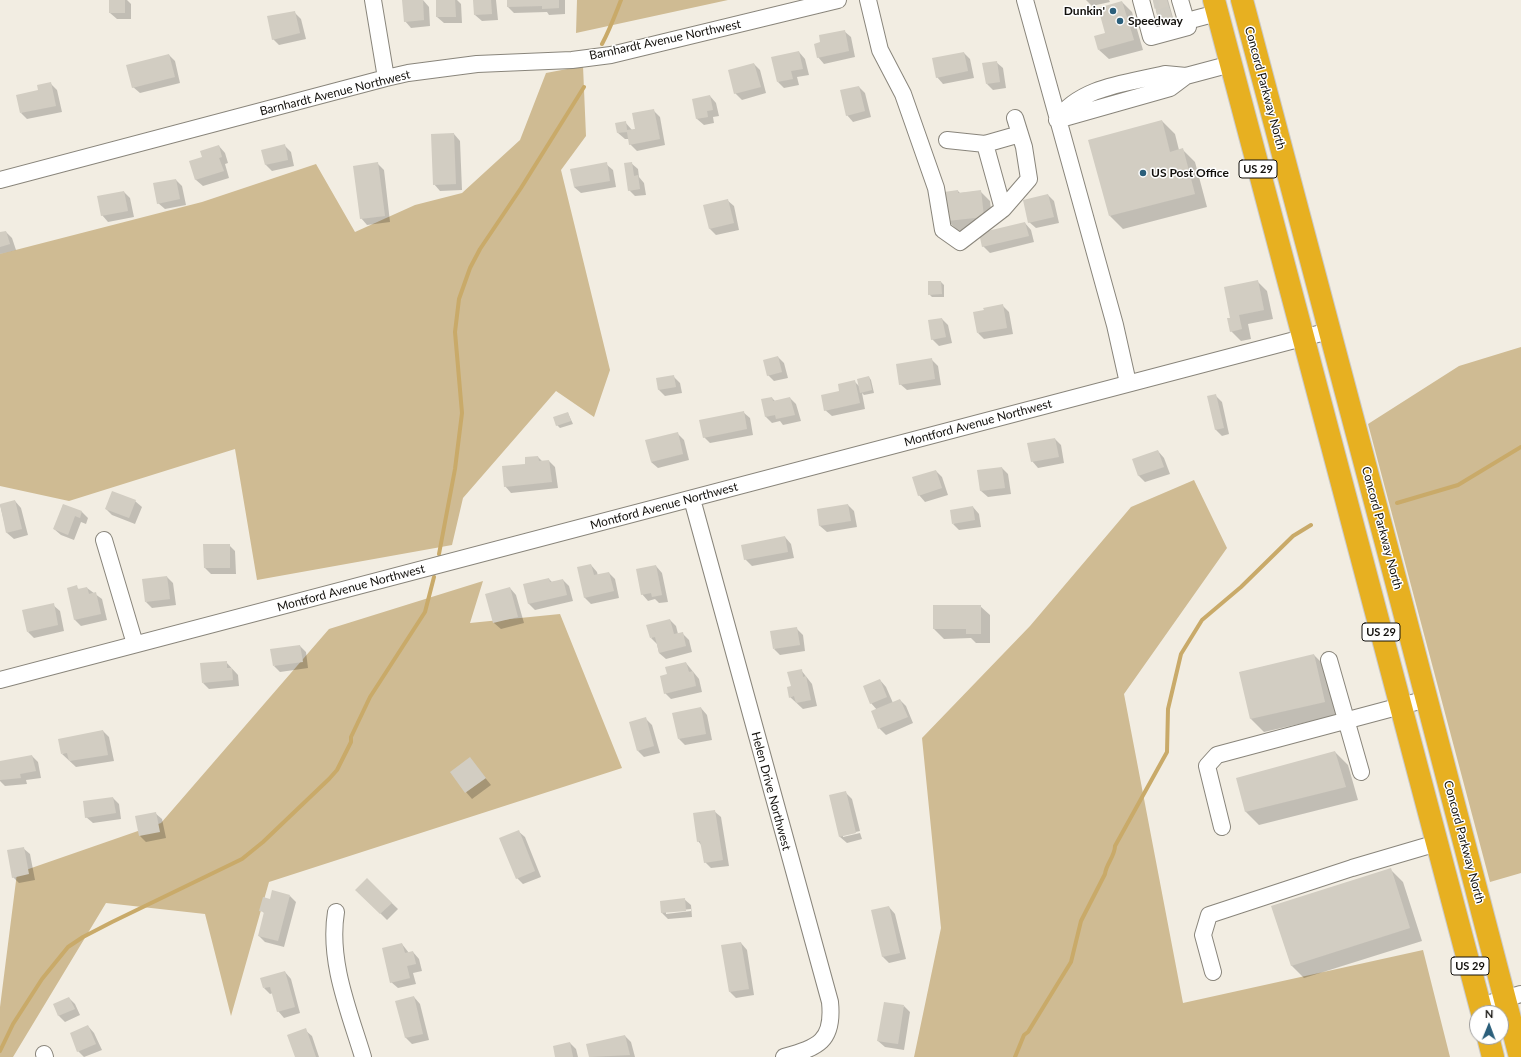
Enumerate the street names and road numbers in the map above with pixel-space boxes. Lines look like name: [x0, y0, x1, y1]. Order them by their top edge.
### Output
street label: Barnhardt Avenue Northwest: [588, 17, 742, 63]
street label: Concord Parkway North: [1242, 25, 1288, 151]
street label: Barnhardt Avenue Northwest: [258, 67, 412, 119]
road number: US 29: [1239, 160, 1277, 178]
street label: Montford Avenue Northwest: [903, 396, 1053, 450]
street label: Concord Parkway North: [1359, 465, 1405, 591]
street label: Montford Avenue Northwest: [589, 479, 739, 533]
street label: Montford Avenue Northwest: [276, 561, 426, 615]
road number: US 29: [1362, 623, 1400, 641]
street label: Helen Drive Northwest: [748, 730, 794, 852]
street label: Concord Parkway North: [1441, 779, 1487, 905]
road number: US 29: [1451, 957, 1489, 975]

